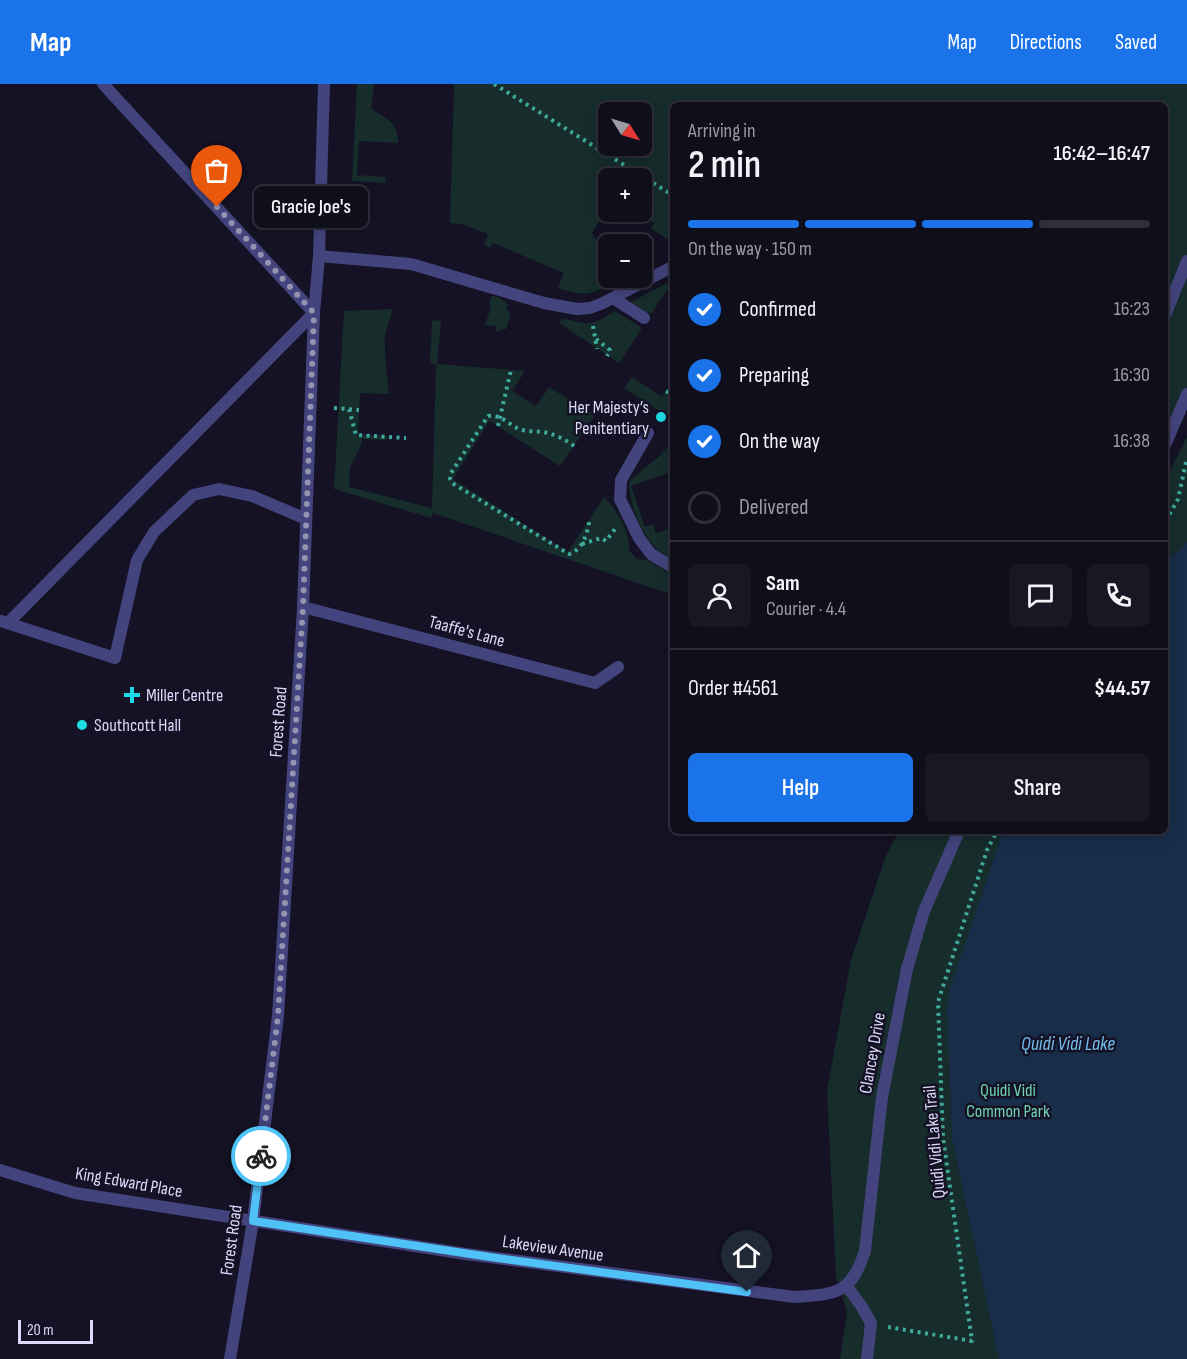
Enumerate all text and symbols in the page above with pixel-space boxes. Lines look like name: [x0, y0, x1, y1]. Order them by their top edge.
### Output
text: Map: [30, 26, 71, 59]
text: Map: [947, 30, 977, 55]
text: Directions: [1010, 30, 1082, 55]
text: Saved: [1115, 30, 1157, 55]
north arrow: [598, 102, 652, 156]
map controls: [598, 102, 652, 288]
text: Arriving in: [688, 119, 756, 143]
text: 16:42–16:47: [1054, 140, 1150, 167]
text: 2 min: [688, 142, 761, 189]
pin: [191, 145, 242, 207]
icon: bag: [200, 154, 233, 187]
button: +: [598, 168, 652, 222]
callout: Gracie Joe's: [253, 186, 367, 228]
text: Gracie Joe's: [271, 195, 351, 219]
button: −: [598, 234, 652, 288]
text: On the way · 150 m: [688, 237, 812, 261]
icon: check: [688, 293, 721, 326]
text: Confirmed: [739, 296, 816, 323]
text: 16:23: [1114, 297, 1150, 321]
icon: check: [688, 359, 721, 392]
text: Preparing: [739, 362, 809, 389]
text: 16:30: [1113, 363, 1150, 387]
place label: Her Majesty’s Penitentiary: [568, 397, 649, 439]
marker: Her Majesty’s Penitentiary: [654, 410, 668, 424]
icon: check: [688, 425, 721, 458]
text: On the way: [739, 428, 820, 455]
text: 16:38: [1113, 429, 1150, 453]
text: Delivered: [739, 494, 808, 521]
button: person: [688, 564, 751, 627]
button: chat: [1009, 564, 1072, 627]
button: phone: [1087, 564, 1150, 627]
text: Sam: [766, 570, 800, 597]
text: Courier · 4.4: [766, 597, 846, 621]
street label: Taaffe's Lane: [427, 611, 507, 652]
text: Order #4561: [688, 675, 778, 702]
text: $44.57: [1094, 675, 1150, 702]
place label: Miller Centre: [146, 685, 223, 706]
marker: Miller Centre: [123, 686, 141, 704]
street label: Forest Road: [266, 686, 291, 758]
place label: Southcott Hall: [94, 715, 181, 736]
marker: Southcott Hall: [75, 718, 89, 732]
button: Help: [688, 753, 913, 822]
button: Share: [925, 753, 1150, 822]
street label: Clancey Drive: [855, 1011, 890, 1095]
water label: Quidi Vidi Lake: [1021, 1032, 1115, 1056]
park label: Quidi Vidi Common Park: [966, 1080, 1050, 1122]
street label: Quidi Vidi Lake Trail: [919, 1085, 950, 1199]
courier: [231, 1126, 291, 1186]
icon: bike: [245, 1140, 278, 1173]
street label: King Edward Place: [74, 1163, 184, 1202]
street label: Forest Road: [216, 1203, 247, 1277]
pin: [721, 1230, 772, 1292]
street label: Lakeview Avenue: [501, 1231, 605, 1266]
icon: home: [730, 1239, 763, 1272]
scale bar: [18, 1317, 93, 1344]
text: 20 m: [27, 1321, 54, 1340]

